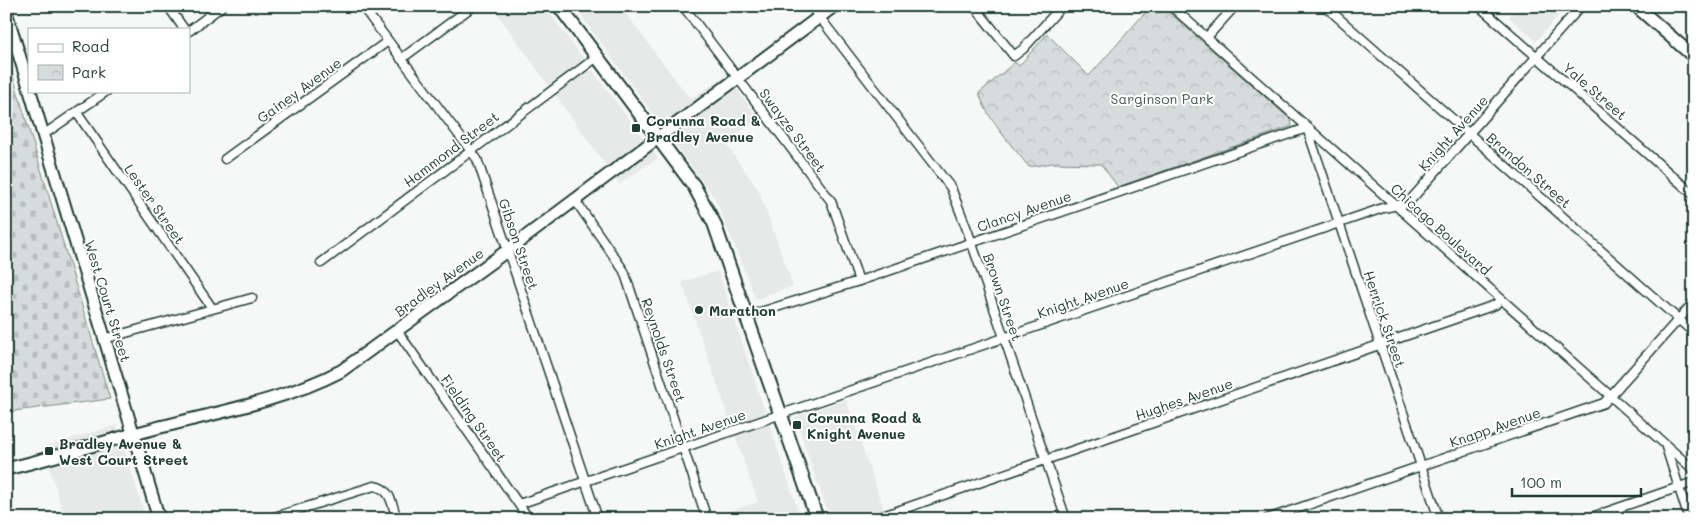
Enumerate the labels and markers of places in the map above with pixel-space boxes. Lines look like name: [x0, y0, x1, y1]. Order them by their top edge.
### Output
place label: Corunna Road & Bradley Avenue: [646, 111, 761, 146]
marker: Corunna Road & Bradley Avenue: [630, 122, 642, 134]
place label: Marathon: [709, 301, 776, 320]
marker: Marathon: [693, 304, 705, 316]
place label: Corunna Road & Knight Avenue: [807, 408, 922, 443]
marker: Corunna Road & Knight Avenue: [791, 419, 803, 431]
place label: Bradley Avenue & West Court Street: [59, 434, 188, 469]
marker: Bradley Avenue & West Court Street: [43, 445, 55, 457]

